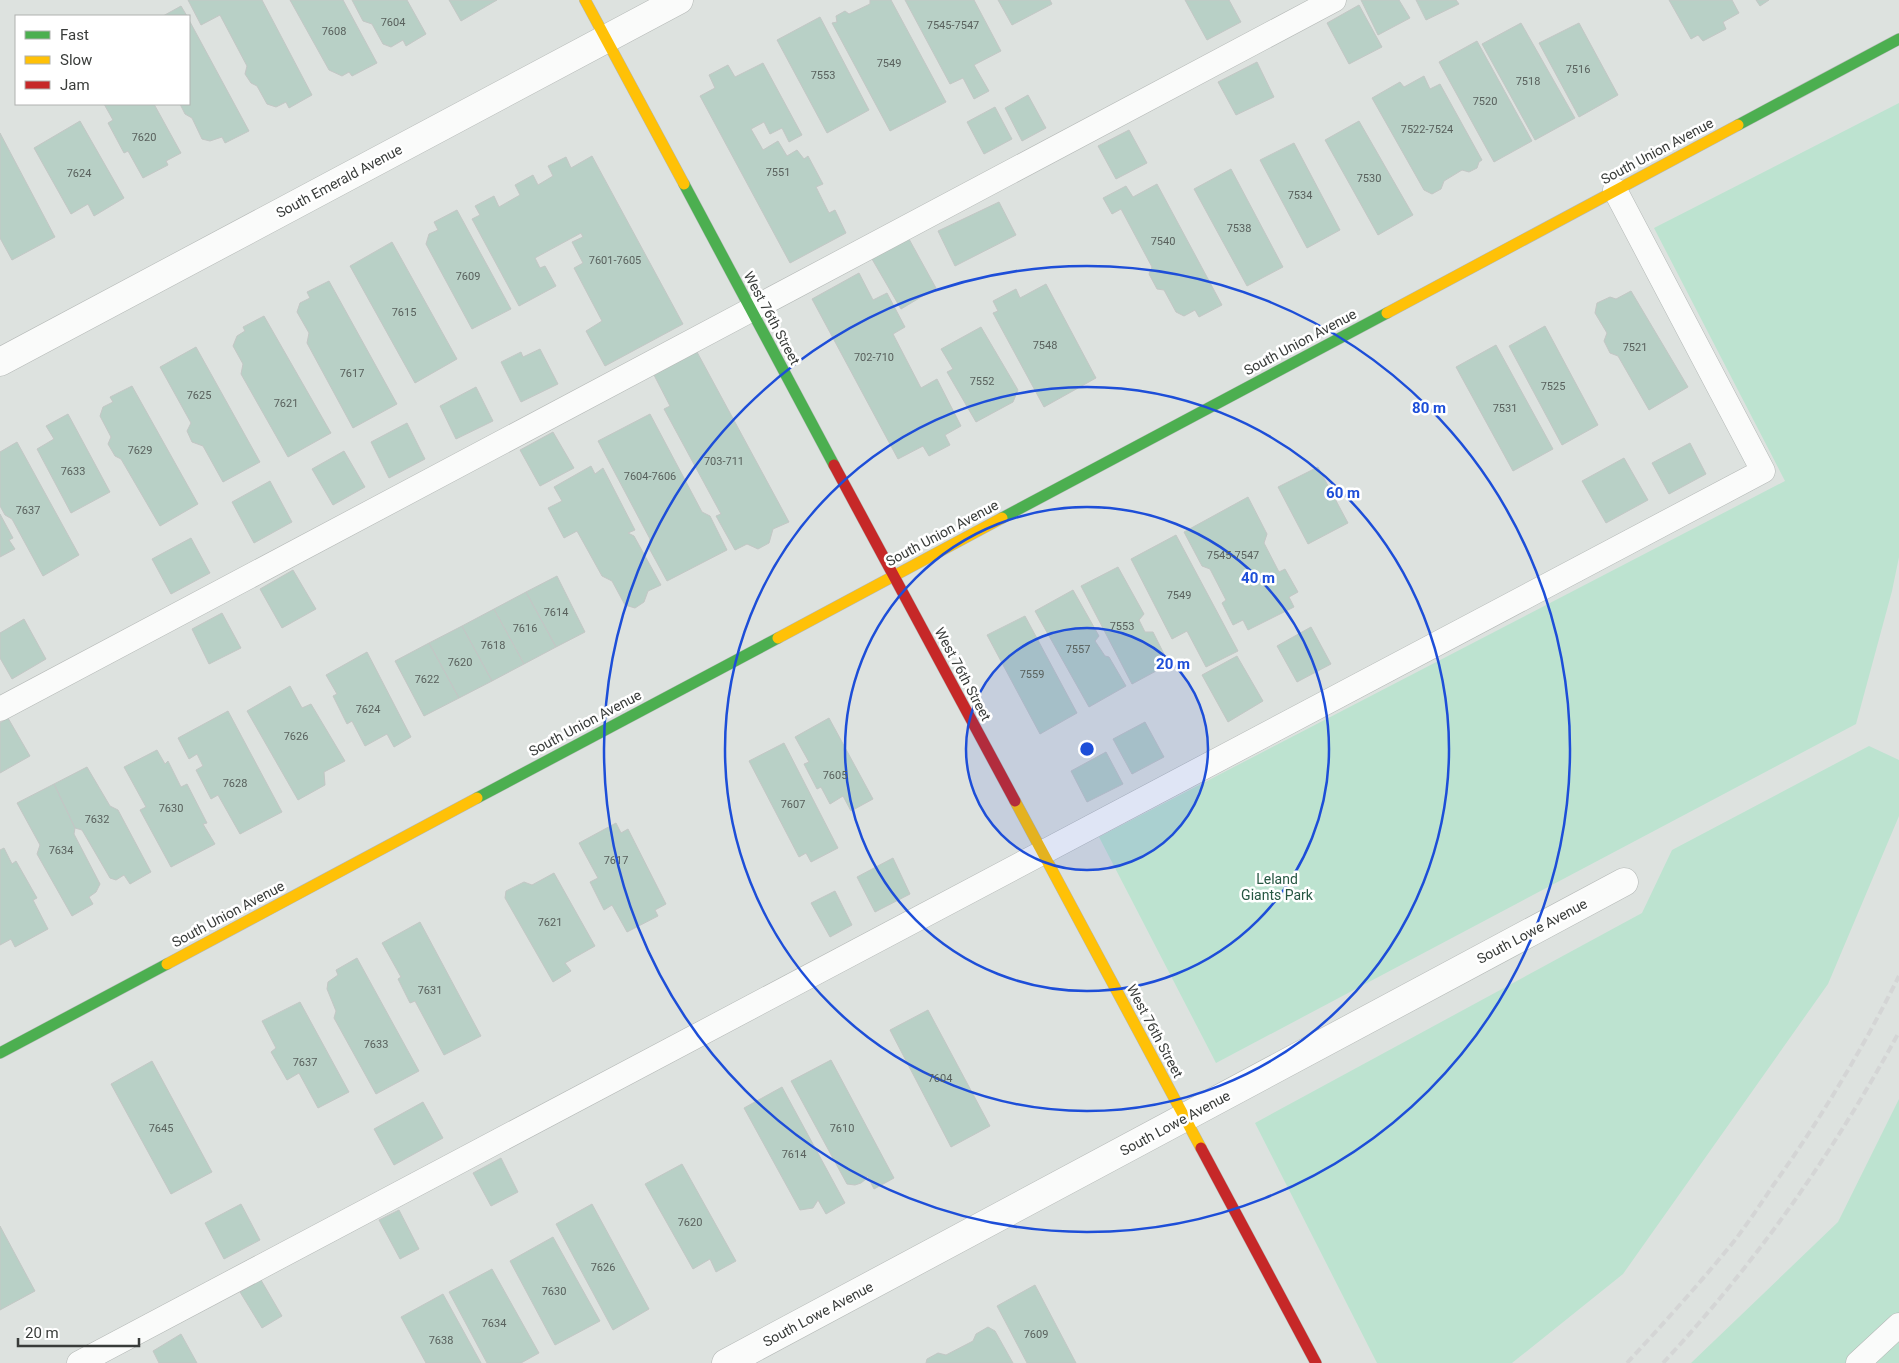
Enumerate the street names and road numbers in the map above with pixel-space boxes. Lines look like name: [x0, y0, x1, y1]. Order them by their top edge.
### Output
street label: South Union Avenue: [1598, 115, 1716, 187]
street label: South Emerald Avenue: [273, 141, 405, 221]
street label: West 76th Street: [741, 269, 804, 368]
street label: South Union Avenue: [1241, 306, 1359, 378]
street label: South Union Avenue: [883, 497, 1001, 569]
street label: West 76th Street: [932, 625, 995, 724]
street label: South Union Avenue: [526, 687, 644, 759]
street label: South Union Avenue: [169, 878, 287, 950]
street label: South Lowe Avenue: [1474, 895, 1590, 967]
street label: West 76th Street: [1124, 982, 1187, 1081]
street label: South Lowe Avenue: [1117, 1087, 1233, 1159]
street label: South Lowe Avenue: [760, 1278, 876, 1350]

